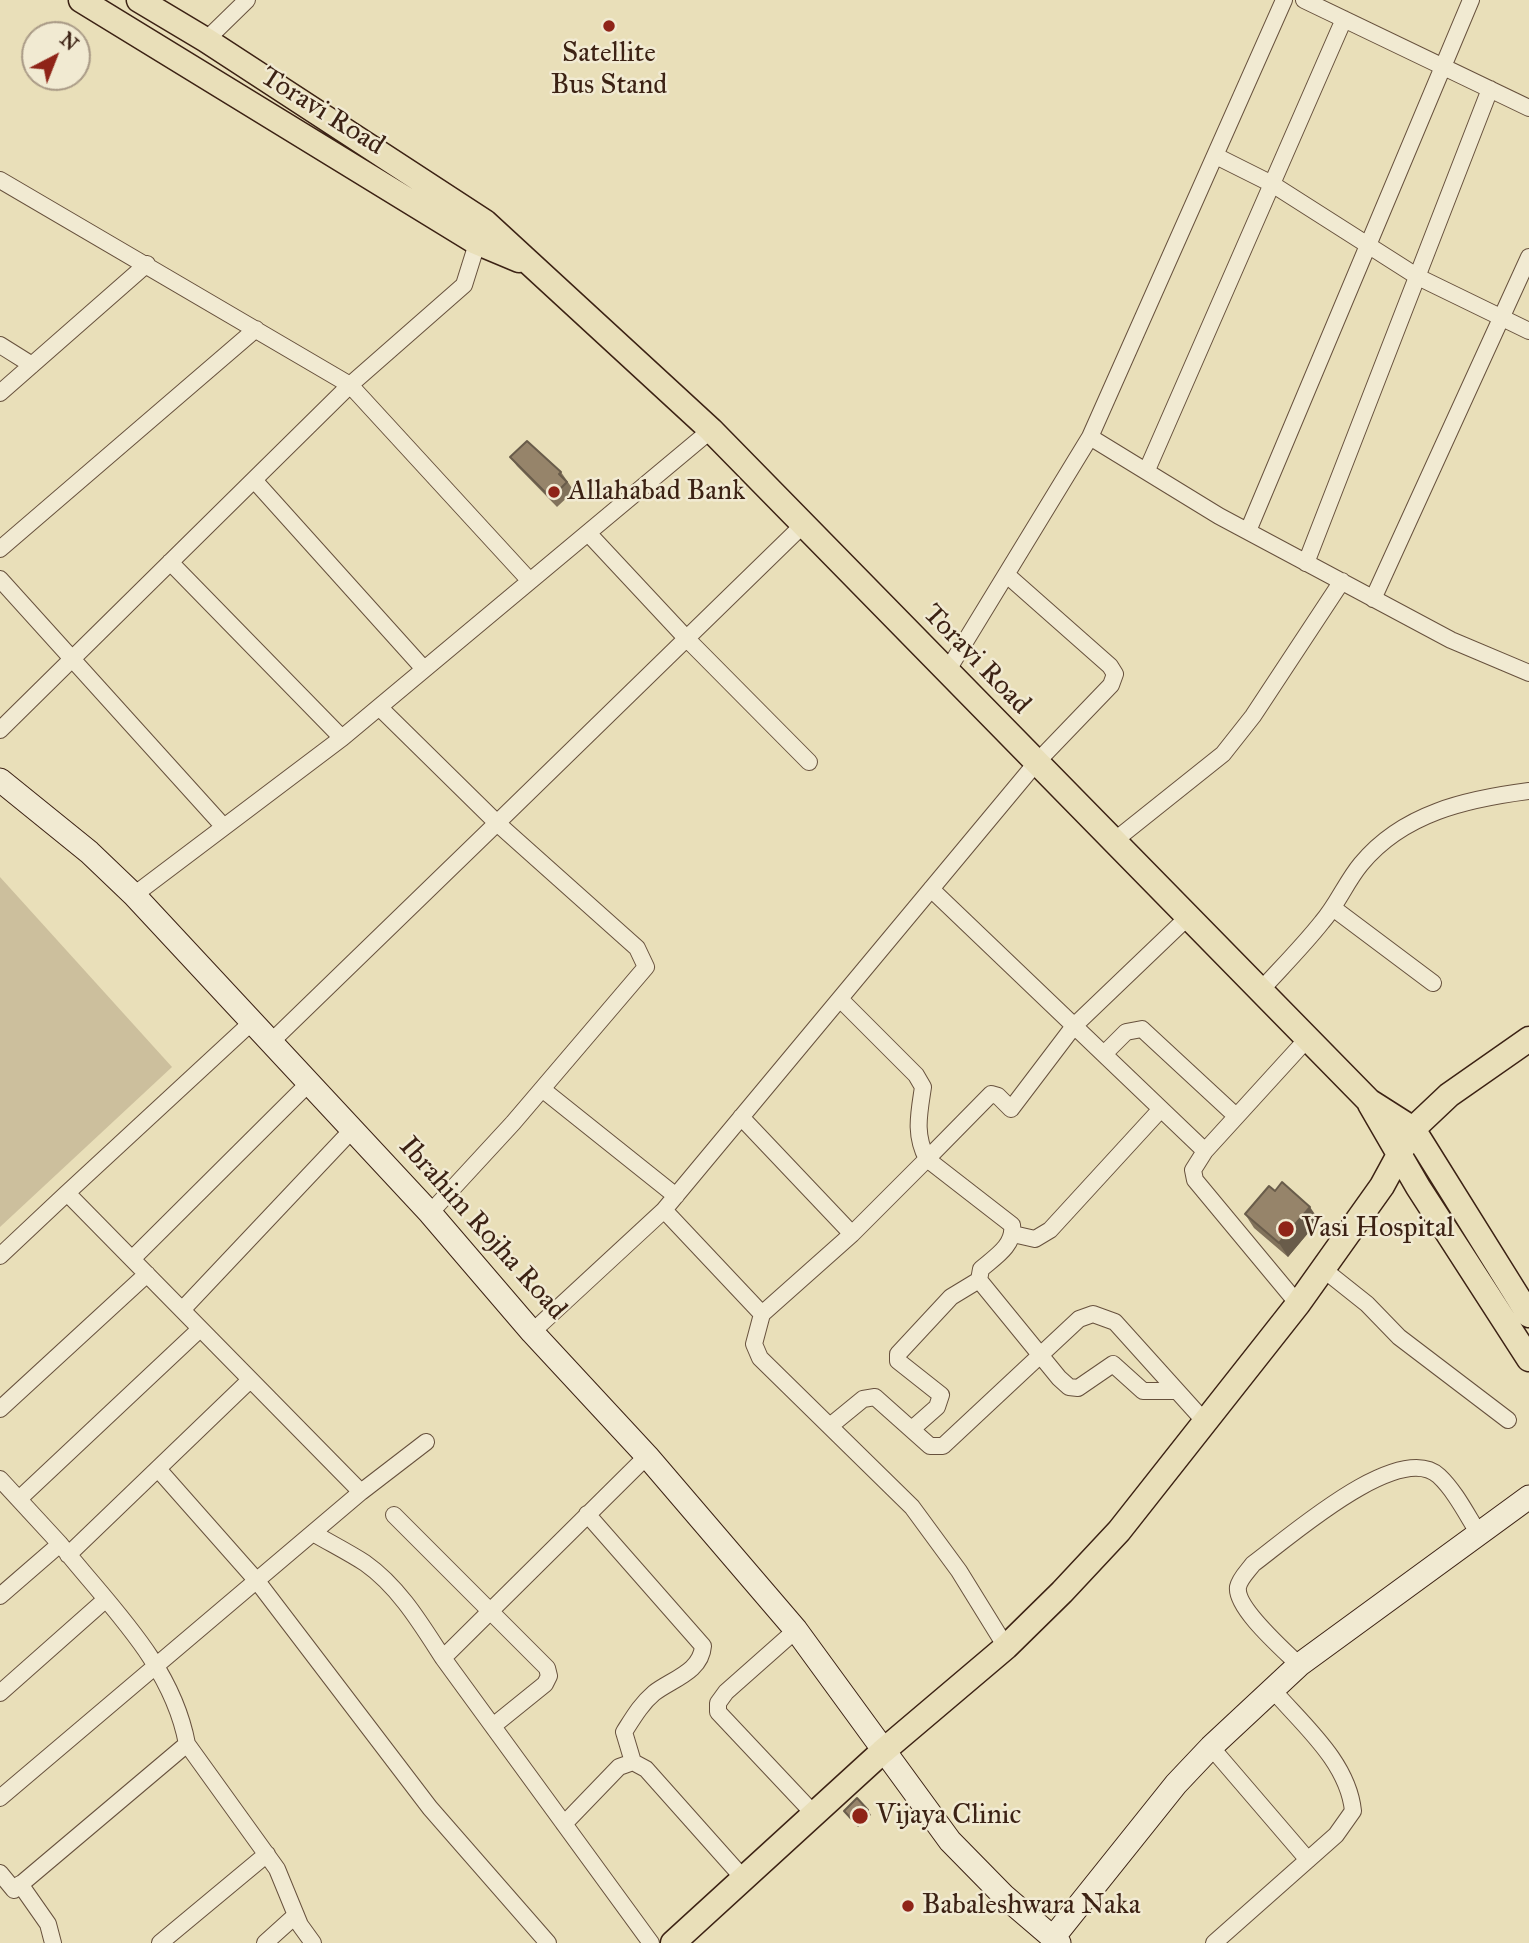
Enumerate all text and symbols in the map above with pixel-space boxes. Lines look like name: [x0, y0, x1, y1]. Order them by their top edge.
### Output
marker: Satellite Bus Stand: [601, 18, 617, 34]
north arrow: [21, 21, 91, 91]
text: N: [55, 28, 83, 55]
place label: Satellite Bus Stand: [551, 37, 667, 103]
street label: Toravi Road: [254, 61, 390, 163]
place label: Allahabad Bank: [568, 475, 745, 509]
marker: Allahabad Bank: [546, 484, 562, 500]
street label: Toravi Road: [915, 598, 1037, 722]
street label: Ibrahim Rojha Road: [391, 1131, 573, 1327]
place label: Vasi Hospital: [1302, 1212, 1454, 1246]
marker: Vasi Hospital: [1276, 1219, 1296, 1239]
place label: Vijaya Clinic: [876, 1799, 1021, 1833]
marker: Vijaya Clinic: [850, 1806, 870, 1826]
place label: Babaleshwara Naka: [922, 1889, 1141, 1923]
marker: Babaleshwara Naka: [900, 1898, 916, 1914]

